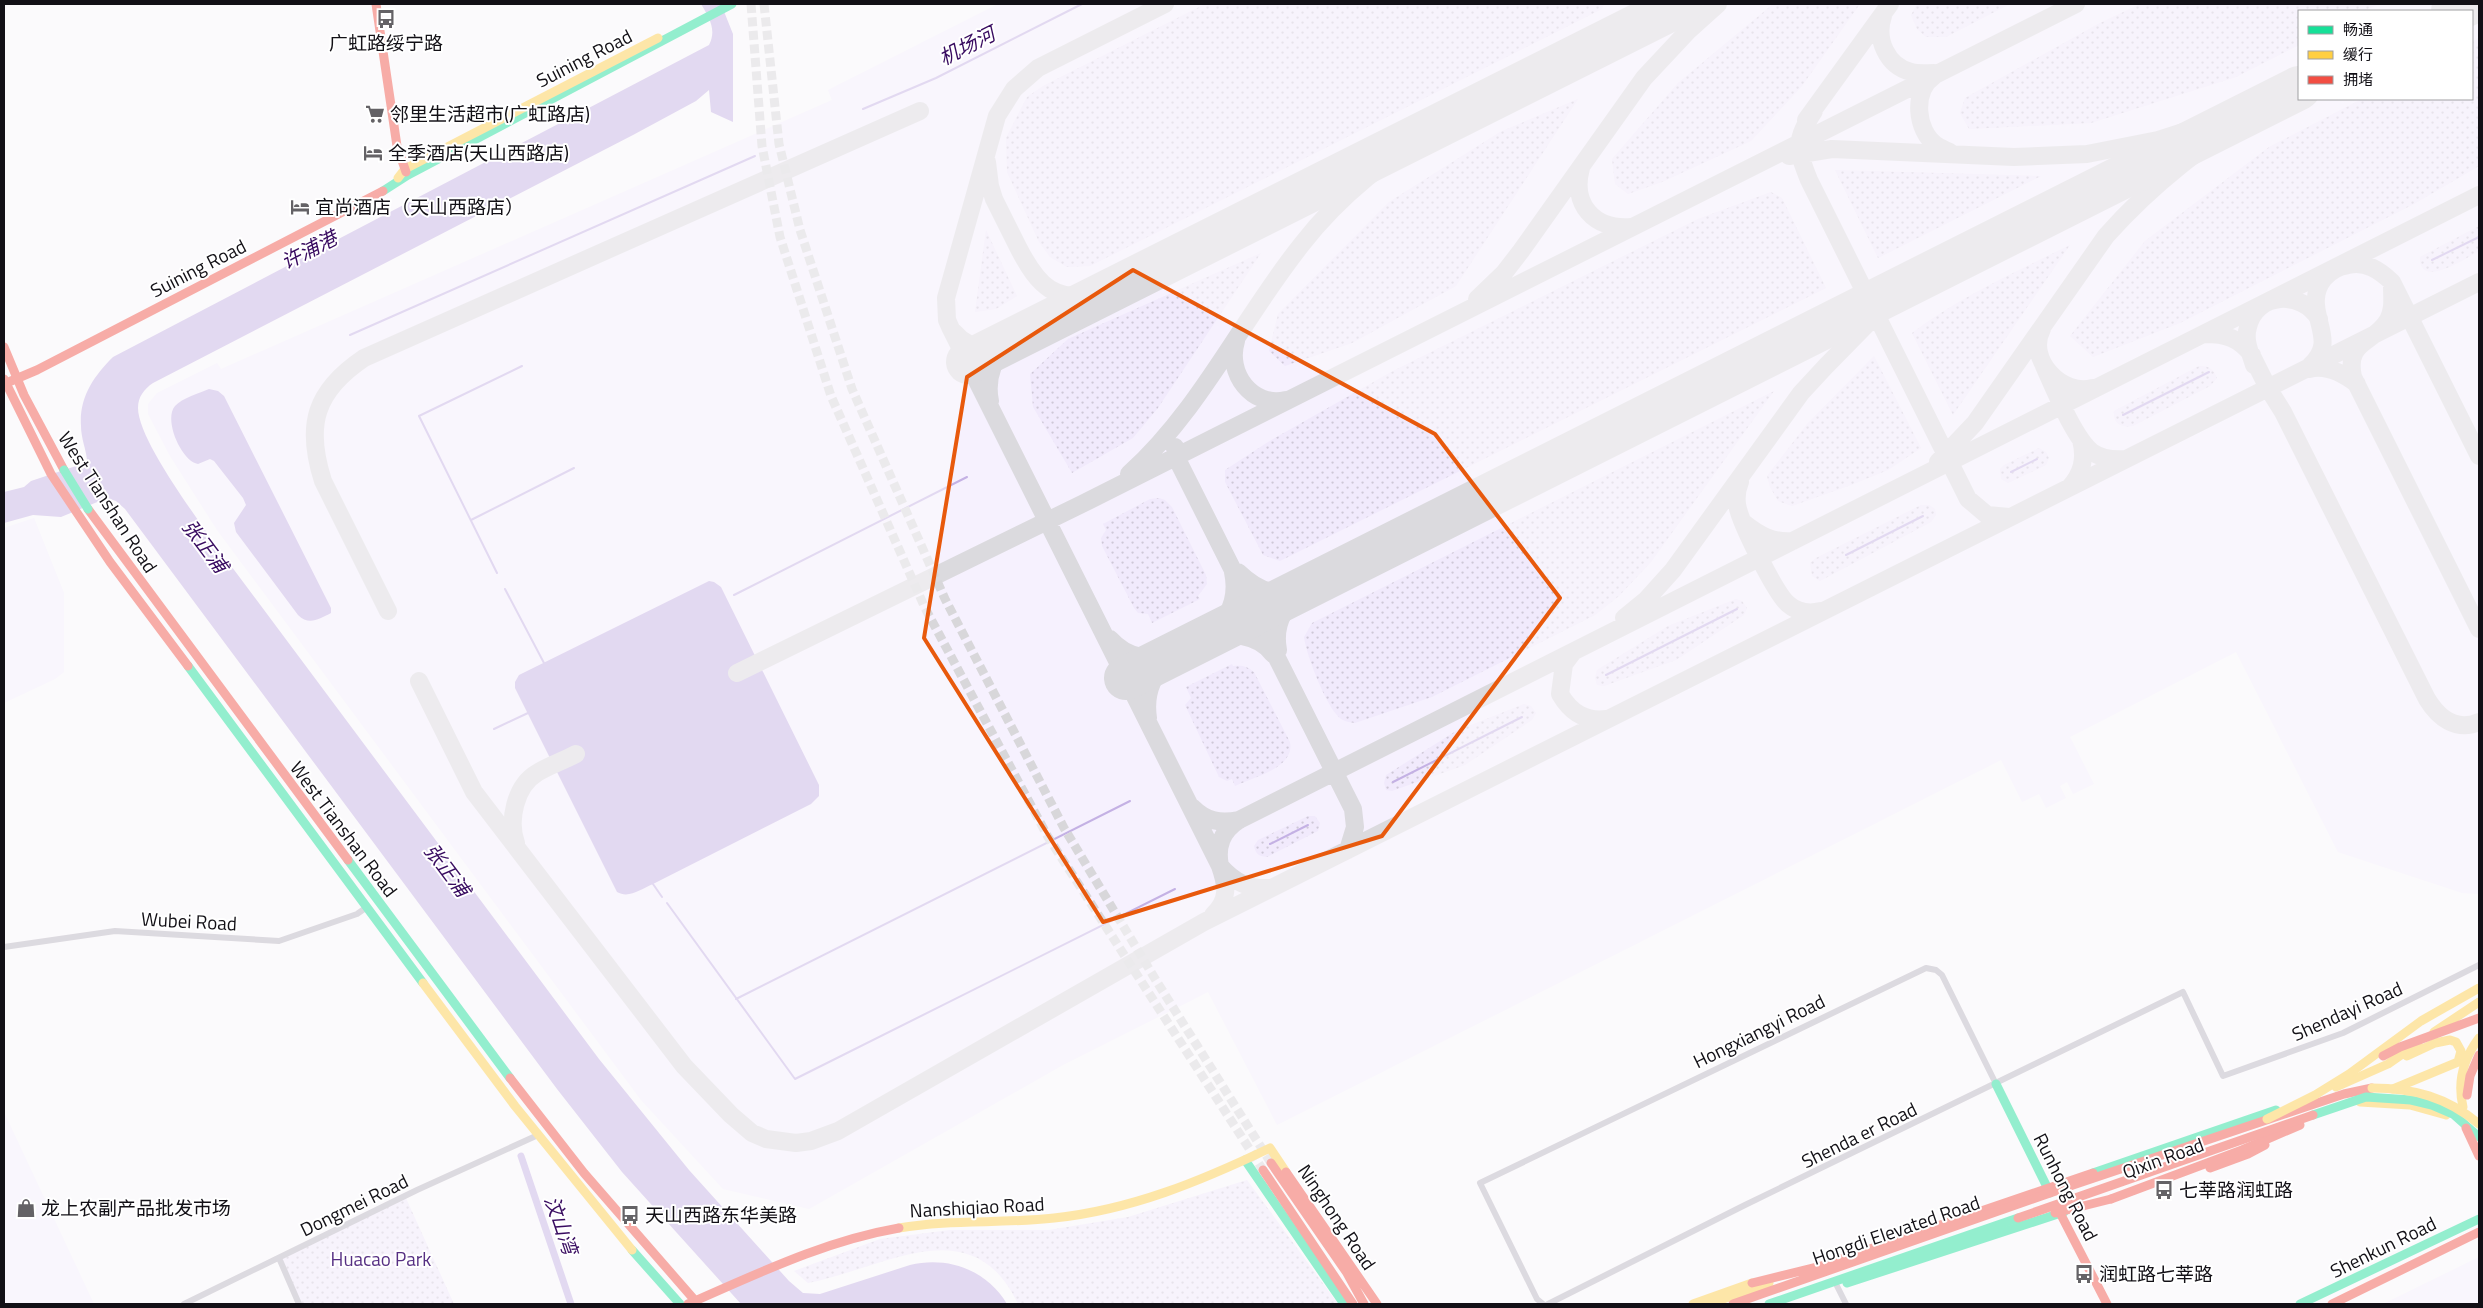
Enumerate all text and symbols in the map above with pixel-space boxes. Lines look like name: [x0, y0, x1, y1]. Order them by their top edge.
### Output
bus stop icon: 广虹路绥宁路: [375, 8, 397, 30]
legend: [2298, 10, 2473, 100]
water label: 机场河: [933, 16, 1004, 73]
text: 畅通: [2343, 18, 2373, 41]
street label: Suining Road: [531, 21, 637, 94]
place label: 广虹路绥宁路: [329, 28, 443, 57]
text: 缓行: [2343, 43, 2373, 66]
text: 拥堵: [2343, 68, 2373, 91]
place label: 邻里生活超市(广虹路店): [390, 99, 590, 128]
supermarket icon: 邻里生活超市(广虹路店): [364, 103, 386, 125]
place label: 全季酒店(天山西路店): [388, 138, 569, 167]
hotel icon: 全季酒店(天山西路店): [362, 142, 384, 164]
place label: 宜尚酒店（天山西路店）: [315, 192, 524, 221]
hotel icon: 宜尚酒店（天山西路店）: [289, 196, 311, 218]
water label: 许浦港: [275, 221, 345, 277]
street label: Suining Road: [145, 231, 251, 304]
street label: West Tianshan Road: [52, 425, 165, 578]
water label: 张正浦: [175, 512, 238, 581]
street label: West Tianshan Road: [284, 755, 405, 903]
water label: 张正浦: [417, 836, 480, 905]
street label: Wubei Road: [140, 904, 238, 937]
street label: Shendayi Road: [2287, 973, 2407, 1048]
street label: Hongxiangyi Road: [1688, 986, 1830, 1075]
street label: Shenda er Road: [1796, 1094, 1922, 1175]
street label: Runhong Road: [2027, 1128, 2106, 1246]
street label: Qixin Road: [2118, 1129, 2208, 1186]
street label: Ninghong Road: [1291, 1158, 1384, 1276]
street label: Dongmei Road: [295, 1166, 413, 1243]
place label: 七莘路润虹路: [2179, 1175, 2293, 1204]
bus stop icon: 七莘路润虹路: [2153, 1179, 2175, 1201]
street label: Hongdi Elevated Road: [1808, 1187, 1984, 1272]
street label: Nanshiqiao Road: [909, 1188, 1045, 1225]
water label: 汶山湾: [537, 1191, 587, 1261]
place label: 龙上农副产品批发市场: [41, 1193, 231, 1222]
shop icon: 龙上农副产品批发市场: [15, 1197, 37, 1219]
place label: 天山西路东华美路: [645, 1200, 797, 1229]
bus stop icon: 天山西路东华美路: [619, 1204, 641, 1226]
street label: Shenkun Road: [2325, 1208, 2441, 1285]
park label: Huacao Park: [331, 1244, 431, 1273]
place label: 润虹路七莘路: [2099, 1259, 2213, 1288]
bus stop icon: 润虹路七莘路: [2073, 1263, 2095, 1285]

